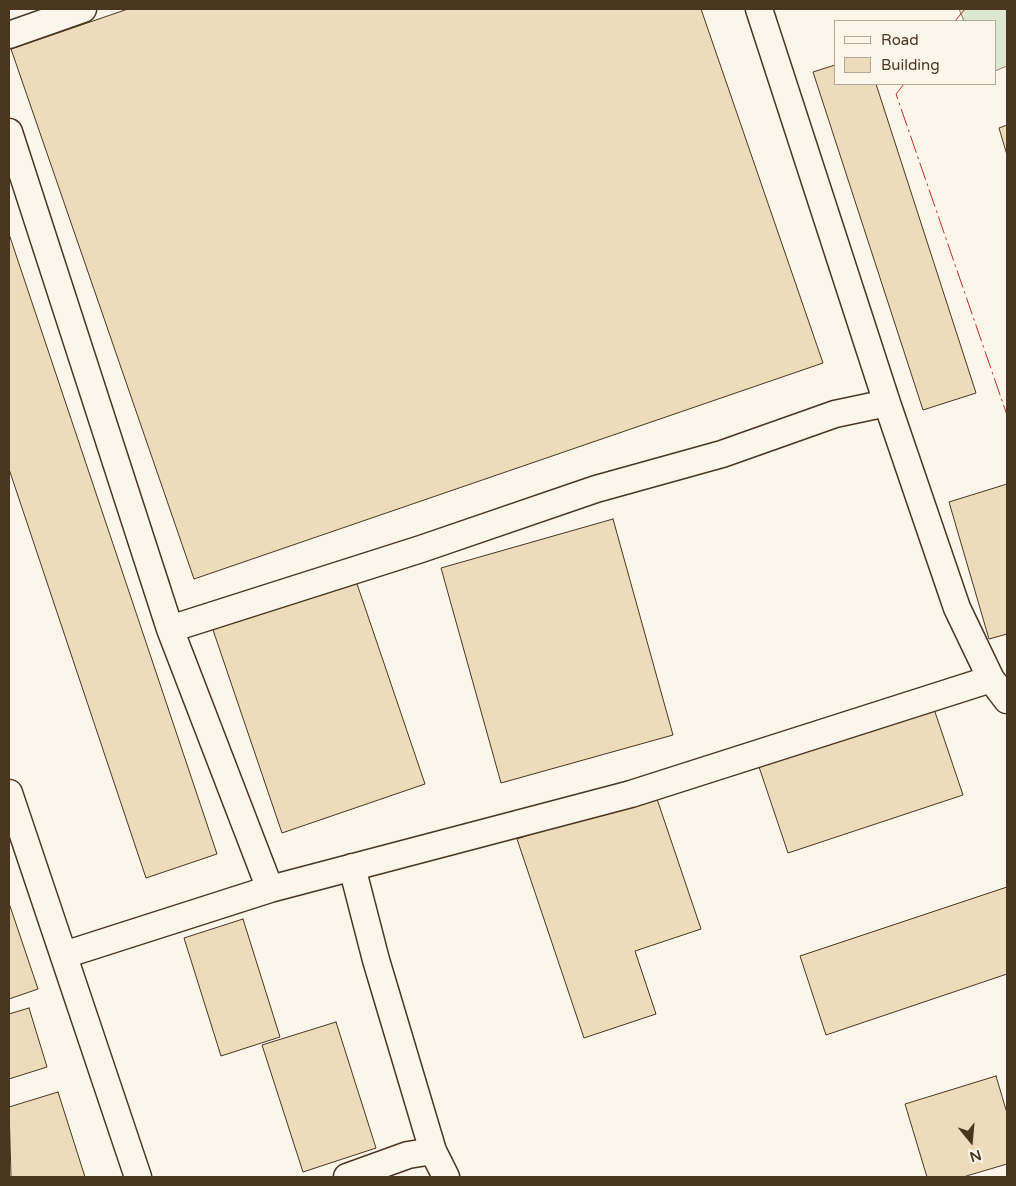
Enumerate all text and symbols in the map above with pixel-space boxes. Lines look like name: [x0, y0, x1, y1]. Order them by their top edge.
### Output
legend: [834, 20, 996, 85]
text: Road: [881, 31, 919, 49]
text: Building: [881, 56, 940, 74]
north arrow: [946, 1116, 996, 1166]
text: N: [968, 1146, 983, 1166]

